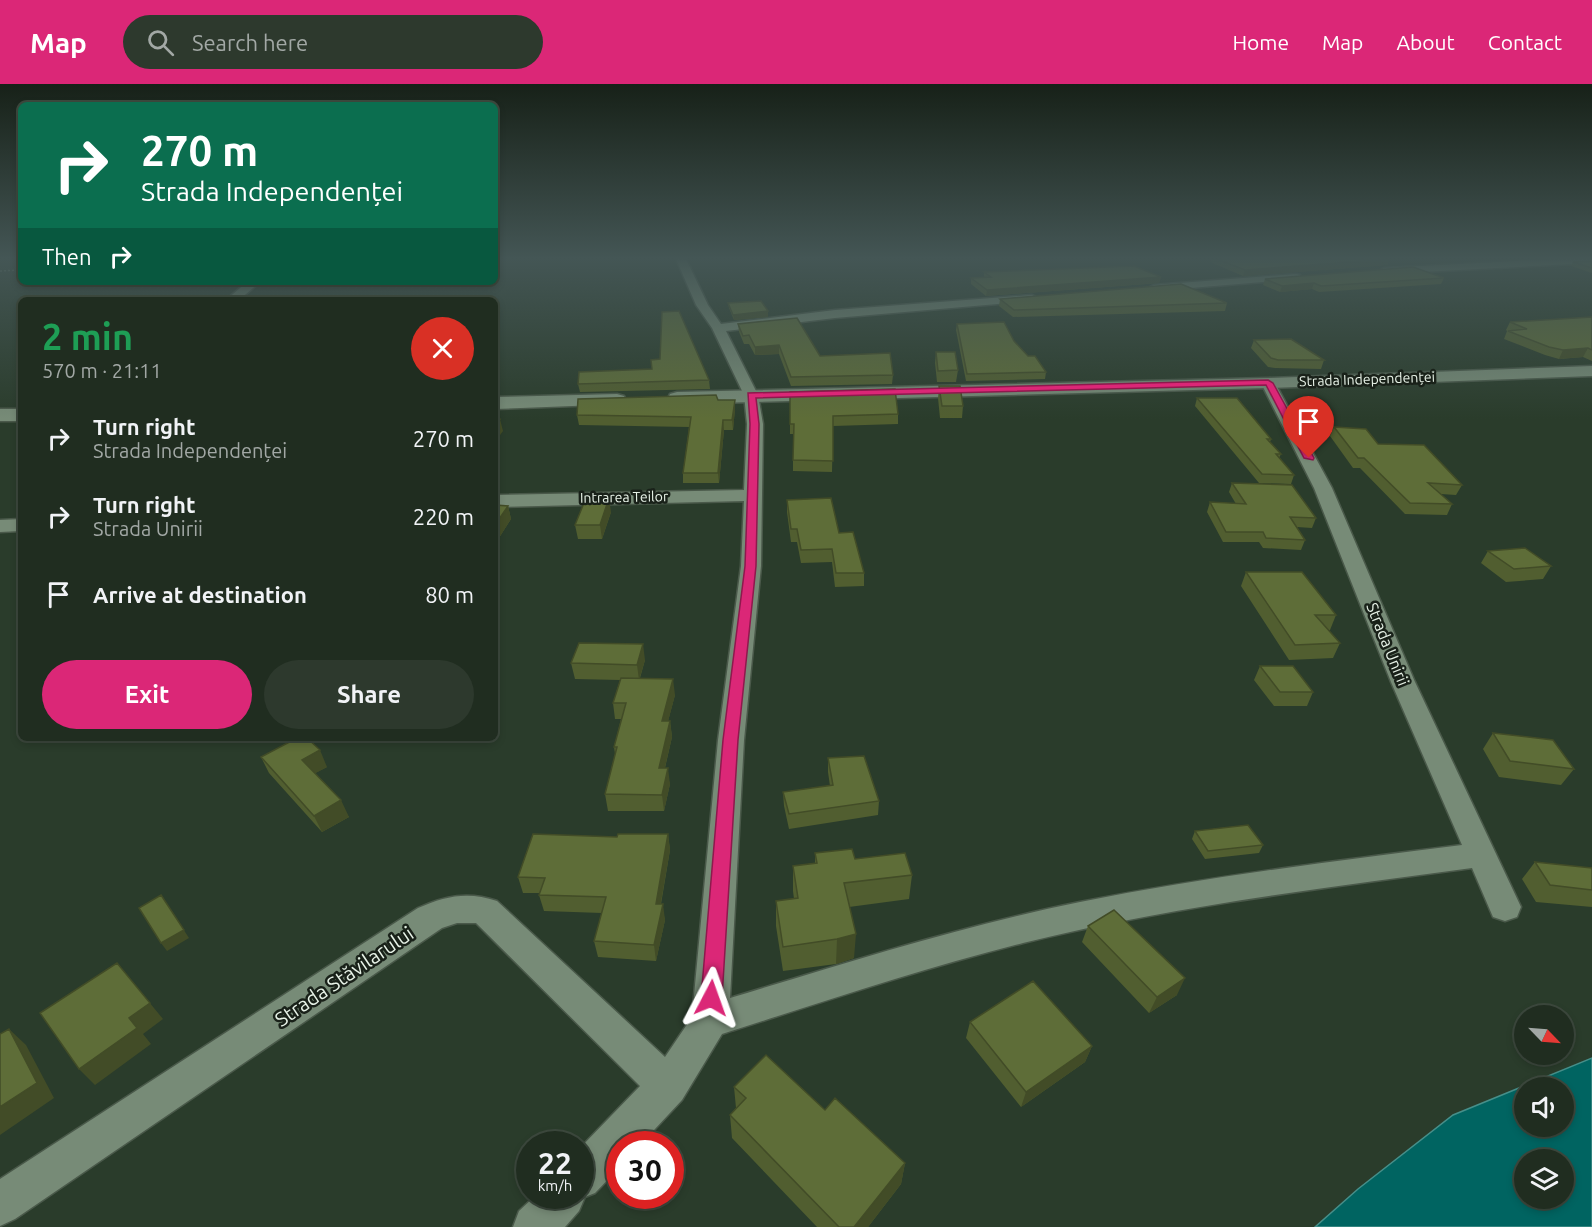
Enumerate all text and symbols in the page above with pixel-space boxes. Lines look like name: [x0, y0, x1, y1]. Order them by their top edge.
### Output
search box: [123, 15, 543, 69]
icon: search: [144, 26, 177, 59]
text: Map: [30, 27, 87, 58]
text: Search here: [192, 30, 308, 55]
text: Home: [1232, 30, 1289, 54]
text: Map: [1322, 30, 1363, 54]
text: About: [1396, 30, 1455, 54]
text: Contact: [1488, 30, 1562, 54]
icon: right: [42, 126, 120, 204]
text: 270 m: [141, 127, 258, 174]
text: Strada Independenței: [141, 176, 403, 206]
icon: right: [104, 240, 137, 273]
text: Then: [42, 244, 92, 269]
text: 2 min: [42, 316, 133, 357]
button: close: [411, 317, 474, 380]
text: 570 m · 21:11: [42, 359, 162, 382]
street label: Strada Independenței: [1299, 369, 1435, 389]
pin: [1283, 396, 1334, 458]
icon: arrive: [1292, 405, 1325, 438]
text: Turn right: [93, 414, 195, 439]
icon: right: [42, 422, 75, 455]
text: 270 m: [413, 426, 474, 451]
text: Strada Independenței: [93, 439, 287, 462]
street label: Intrarea Teilor: [580, 488, 669, 506]
text: Turn right: [93, 492, 195, 517]
icon: right: [42, 500, 75, 533]
text: 220 m: [413, 504, 474, 529]
text: Strada Unirii: [93, 517, 203, 540]
icon: arrive: [42, 578, 75, 611]
text: Arrive at destination: [93, 582, 307, 607]
text: 80 m: [425, 582, 474, 607]
street label: Strada Unirii: [1363, 600, 1413, 688]
button: Exit: [42, 660, 252, 729]
button: Share: [264, 660, 474, 729]
street label: Strada Stăvilarului: [270, 921, 418, 1031]
position arrow: [679, 966, 743, 1030]
north arrow: [1514, 1005, 1574, 1065]
map controls: [1514, 1005, 1574, 1209]
button: sound: [1514, 1077, 1574, 1137]
speed limit sign: 30: [606, 1131, 684, 1209]
text: 22: [538, 1146, 572, 1180]
button: layers: [1514, 1149, 1574, 1209]
text: km/h: [538, 1177, 572, 1194]

